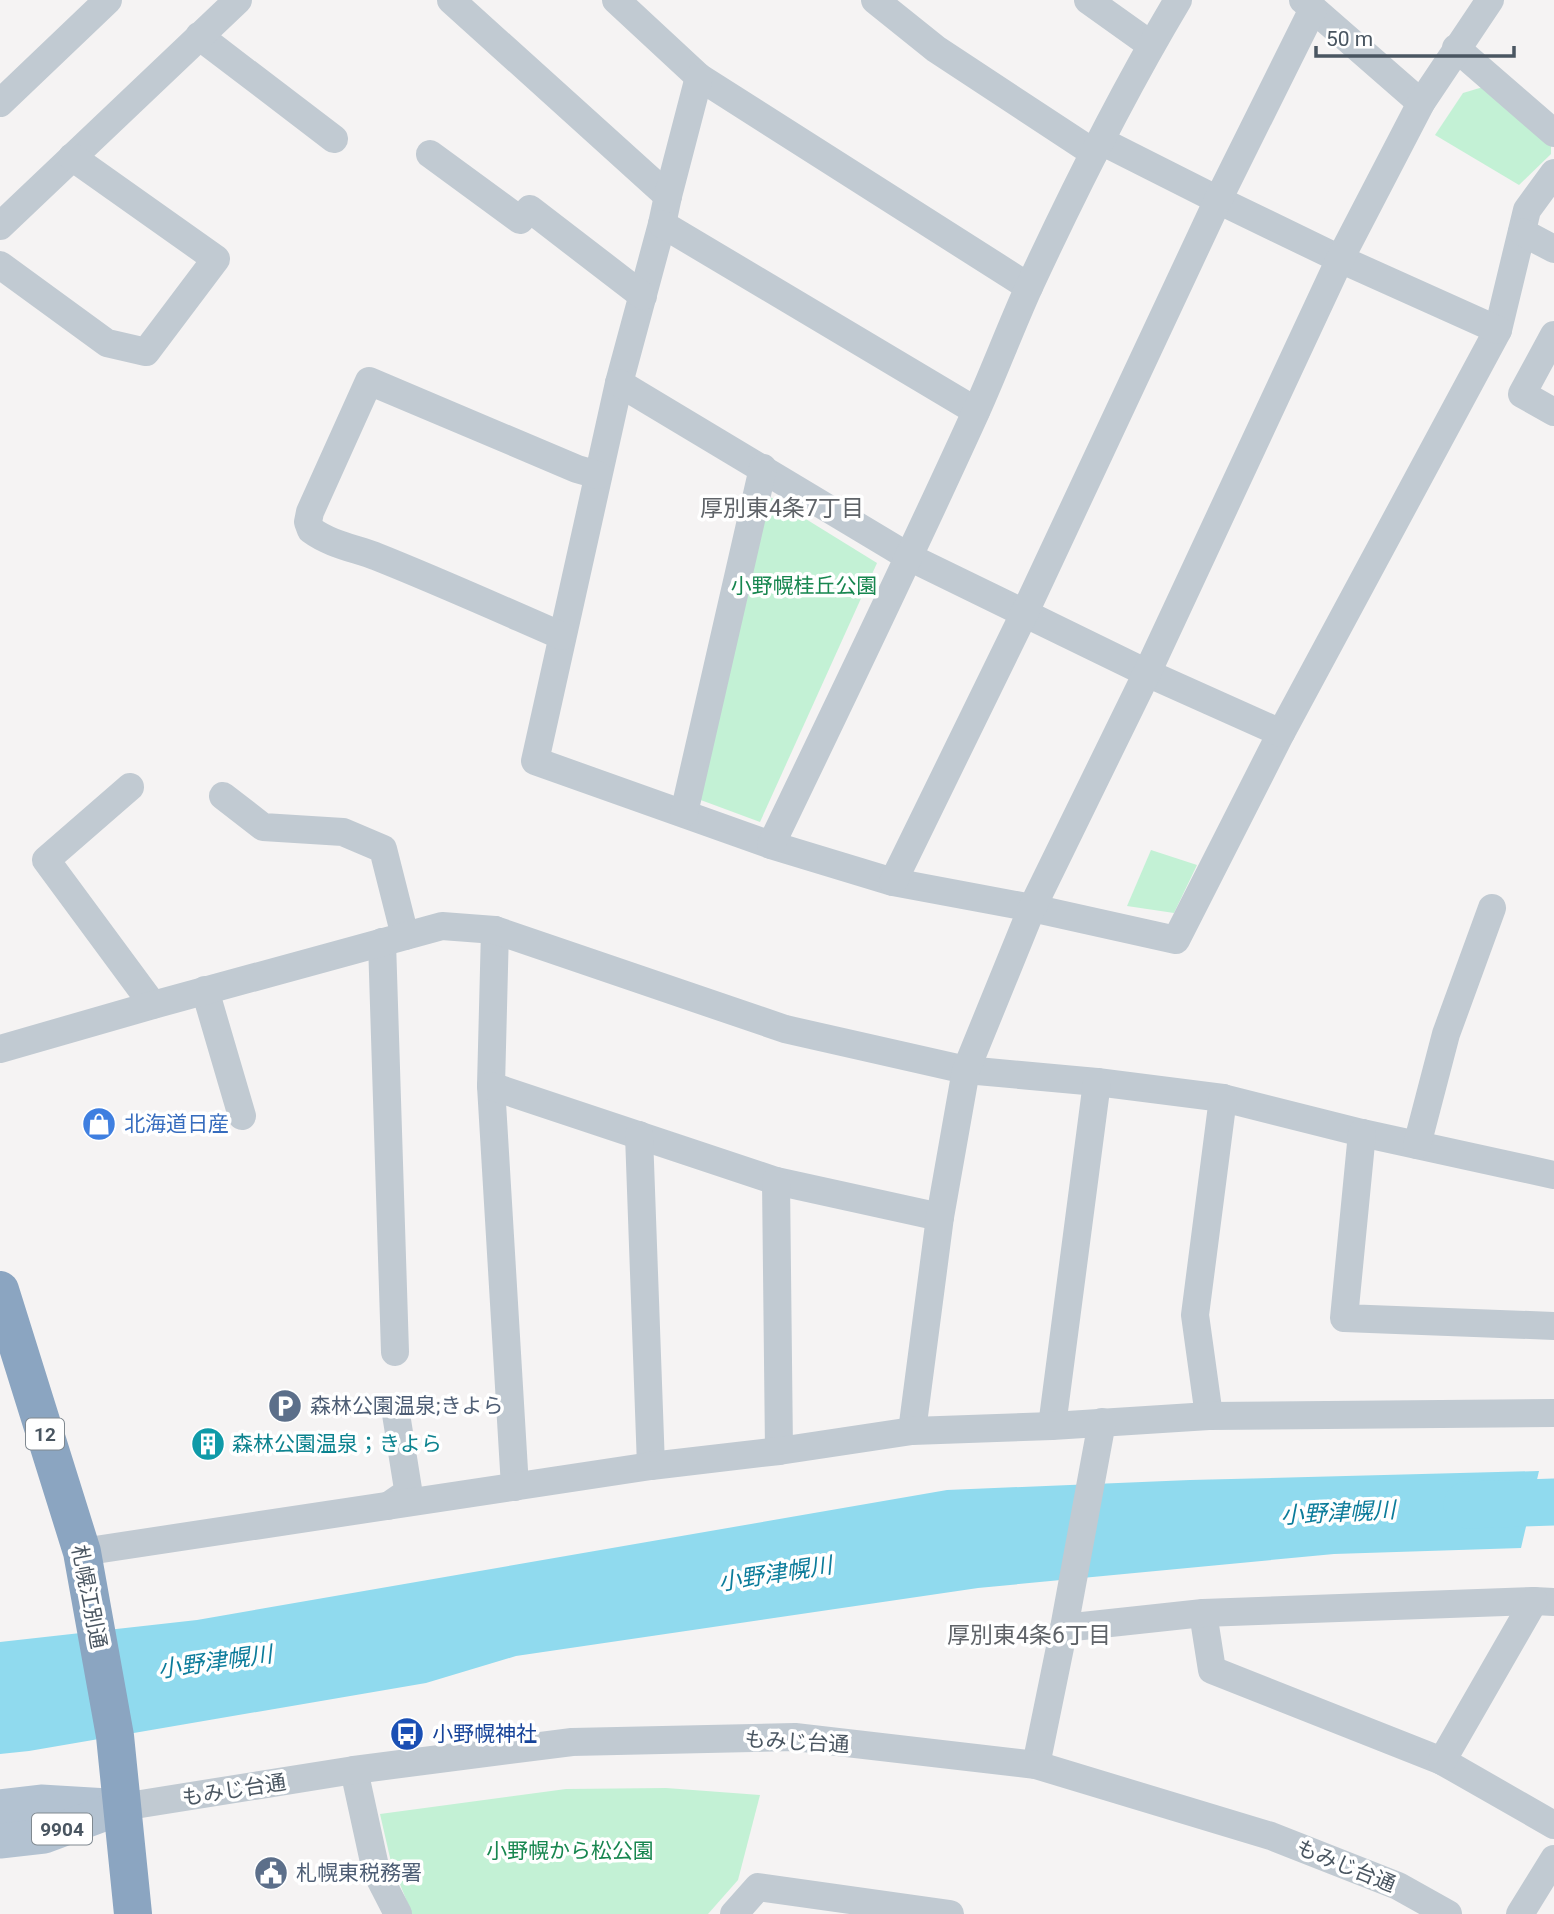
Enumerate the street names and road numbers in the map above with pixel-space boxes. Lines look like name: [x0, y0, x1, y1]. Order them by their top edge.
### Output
road number: 12: [26, 1418, 64, 1450]
street label: 札幌江別通: [67, 1543, 111, 1651]
street label: もみじ台通: [744, 1727, 850, 1757]
street label: もみじ台通: [180, 1770, 288, 1810]
road number: 9904: [32, 1814, 92, 1844]
street label: もみじ台通: [1293, 1835, 1399, 1897]

